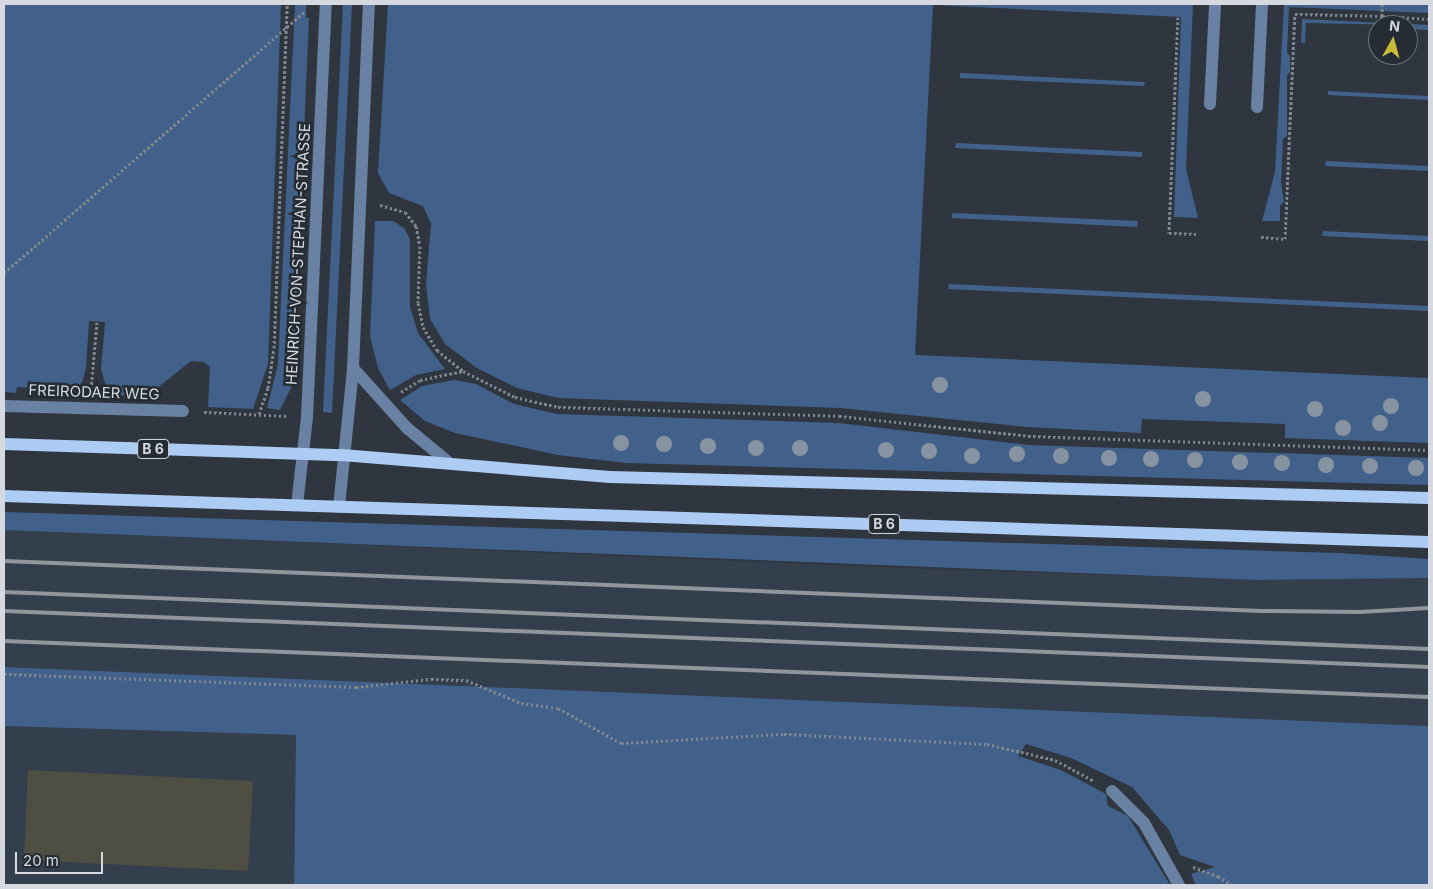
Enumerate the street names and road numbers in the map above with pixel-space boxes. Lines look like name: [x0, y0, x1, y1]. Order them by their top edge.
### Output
street label: HEINRICH-VON-STEPHAN-STRASSE: [282, 123, 314, 385]
street label: FREIRODAER WEG: [28, 381, 160, 403]
road number: B 6: [137, 438, 169, 460]
road number: B 6: [868, 512, 900, 536]

